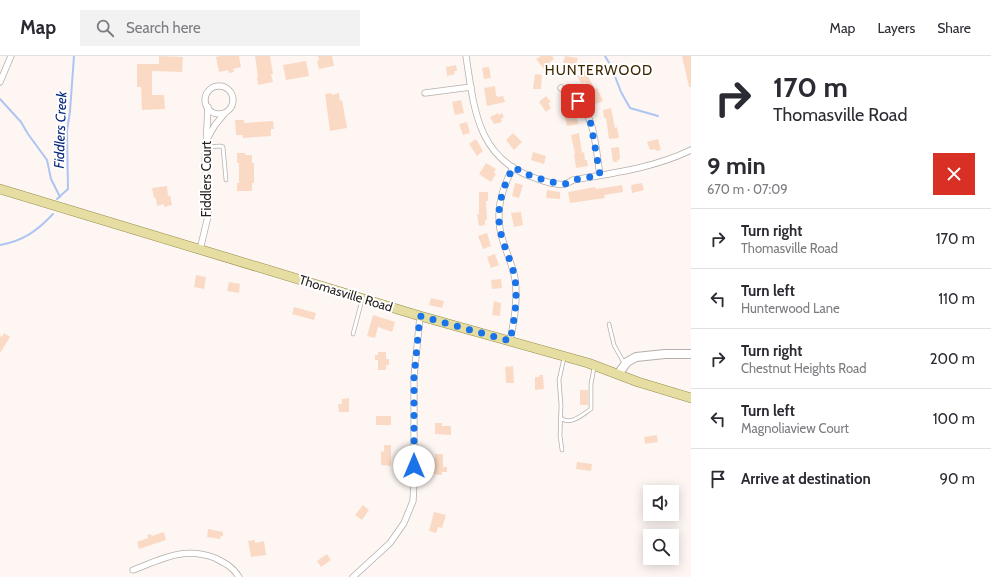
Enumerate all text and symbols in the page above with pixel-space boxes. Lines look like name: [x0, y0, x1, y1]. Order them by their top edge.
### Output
search box: [80, 10, 360, 46]
text: Map: [20, 16, 56, 39]
icon: search: [94, 17, 116, 39]
text: Search here: [126, 19, 201, 37]
text: Map: [830, 19, 855, 37]
text: Layers: [877, 19, 915, 37]
text: Share: [937, 19, 971, 37]
district label: HUNTERWOOD: [545, 61, 653, 79]
text: 170 m: [773, 70, 848, 104]
icon: right: [707, 72, 759, 124]
pin: [561, 84, 595, 118]
water label: Fiddlers Creek: [50, 90, 70, 169]
icon: arrive: [567, 90, 589, 112]
text: Thomasville Road: [773, 104, 907, 126]
street label: Fiddlers Court: [198, 140, 214, 217]
text: 9 min: [707, 151, 766, 180]
button: close: [933, 153, 975, 195]
text: 670 m · 07:09: [707, 181, 788, 197]
text: Turn right: [741, 222, 802, 240]
icon: right: [707, 228, 729, 250]
text: 170 m: [936, 230, 975, 248]
text: Thomasville Road: [741, 240, 838, 256]
street label: Thomasville Road: [297, 271, 395, 315]
text: Turn left: [741, 282, 795, 300]
icon: left: [707, 288, 729, 310]
text: 110 m: [938, 290, 975, 308]
text: Hunterwood Lane: [741, 300, 840, 316]
text: Turn right: [741, 342, 802, 360]
icon: right: [707, 348, 729, 370]
text: 200 m: [930, 350, 975, 368]
text: Chestnut Heights Road: [741, 360, 867, 376]
text: Turn left: [741, 402, 795, 420]
icon: left: [707, 408, 729, 430]
text: 100 m: [933, 410, 975, 428]
text: Magnoliaview Court: [741, 420, 849, 436]
position arrow: [393, 445, 435, 487]
icon: arrive: [707, 468, 729, 490]
text: Arrive at destination: [741, 470, 871, 488]
text: 90 m: [939, 470, 975, 488]
map controls: [643, 485, 679, 565]
button: sound: [643, 485, 679, 521]
button: search: [643, 529, 679, 565]

